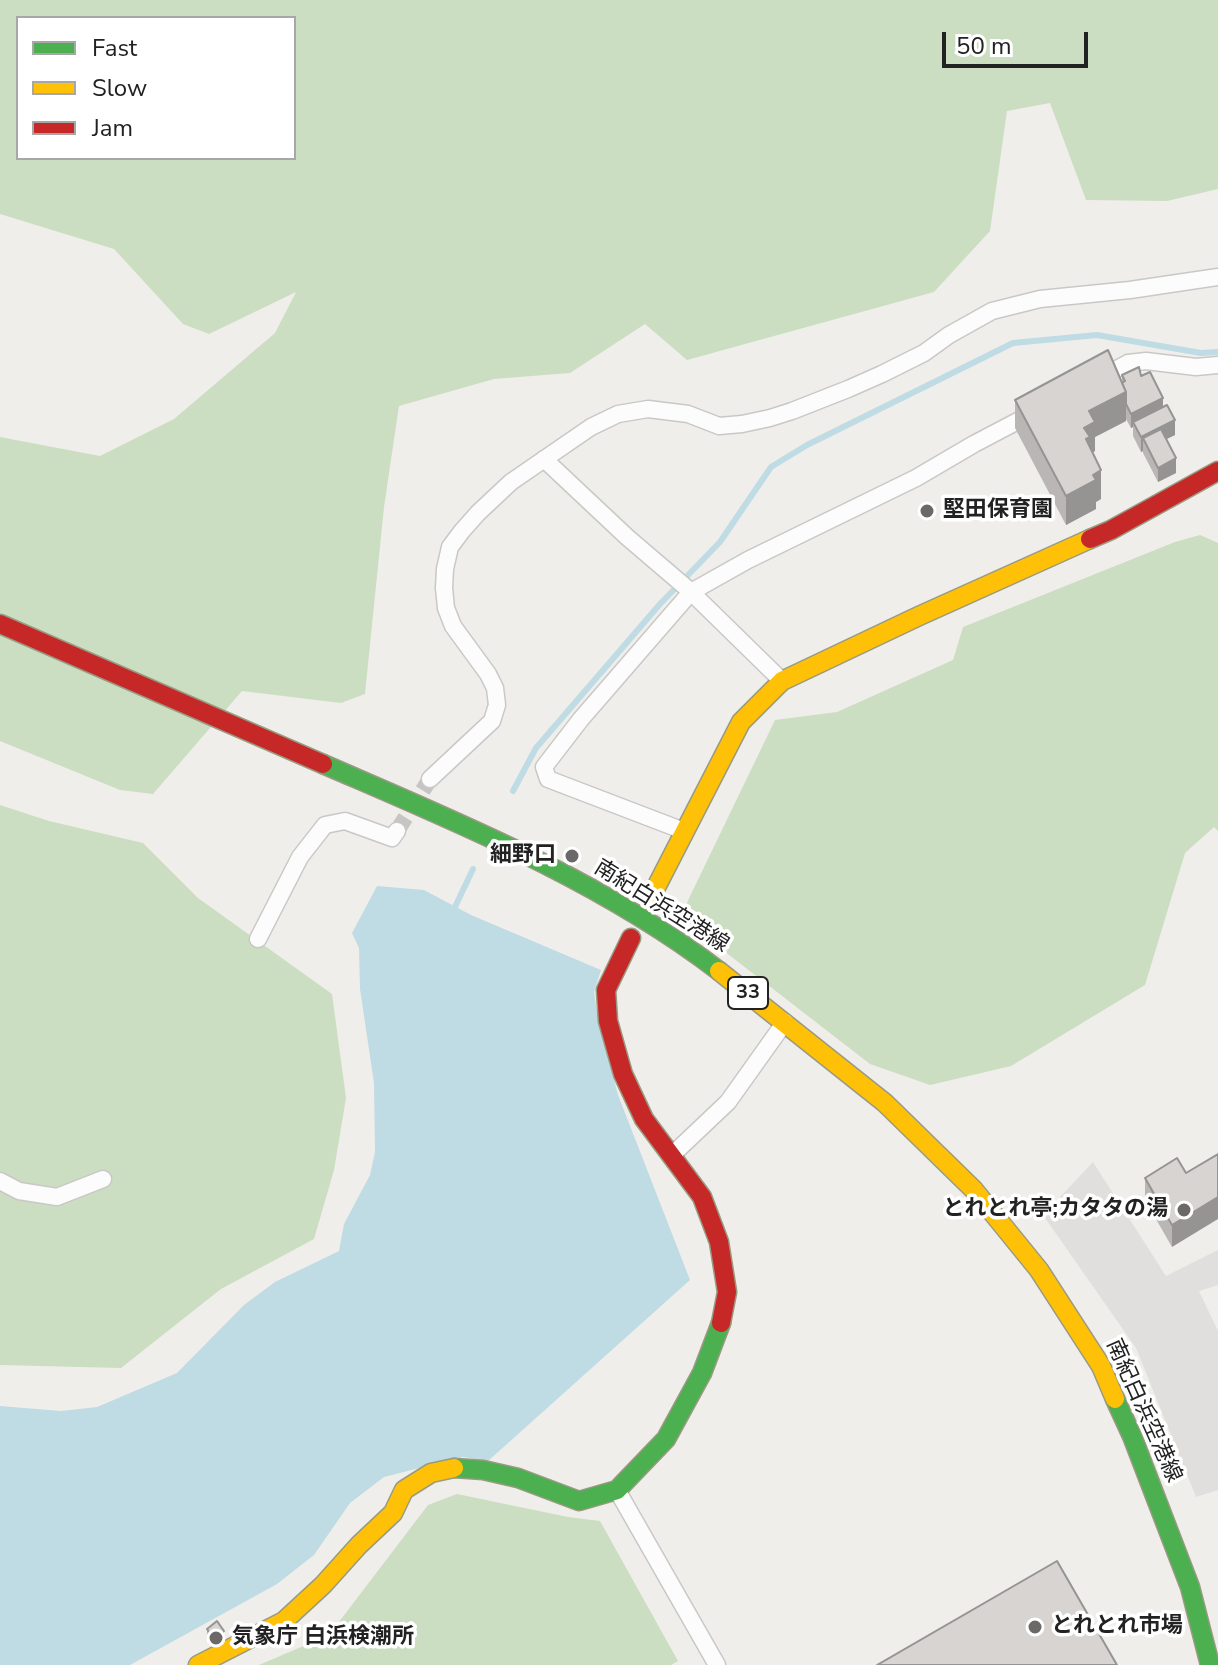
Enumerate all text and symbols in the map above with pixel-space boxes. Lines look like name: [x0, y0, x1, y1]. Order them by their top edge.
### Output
legend: [16, 16, 296, 160]
scale bar: [946, 16, 1092, 66]
text: 50 m: [956, 30, 1012, 62]
text: Fast: [92, 32, 137, 64]
text: Slow: [92, 72, 147, 104]
text: Jam: [92, 112, 133, 144]
place label: 堅田保育園: [943, 498, 1053, 524]
marker: 堅田保育園: [918, 502, 936, 520]
place label: 細野口: [490, 843, 556, 869]
marker: 細野口: [563, 847, 581, 865]
street label: 南紀白浜空港線: [589, 855, 733, 959]
road number: 33: [728, 977, 768, 1009]
place label: とれとれ亭;カタタの湯: [943, 1197, 1168, 1223]
marker: とれとれ亭;カタタの湯: [1175, 1201, 1193, 1219]
street label: 南紀白浜空港線: [1100, 1335, 1186, 1487]
place label: とれとれ市場: [1051, 1614, 1183, 1640]
marker: とれとれ市場: [1026, 1618, 1044, 1636]
place label: 気象庁 白浜検潮所: [232, 1625, 414, 1651]
marker: 気象庁 白浜検潮所: [207, 1629, 225, 1647]

